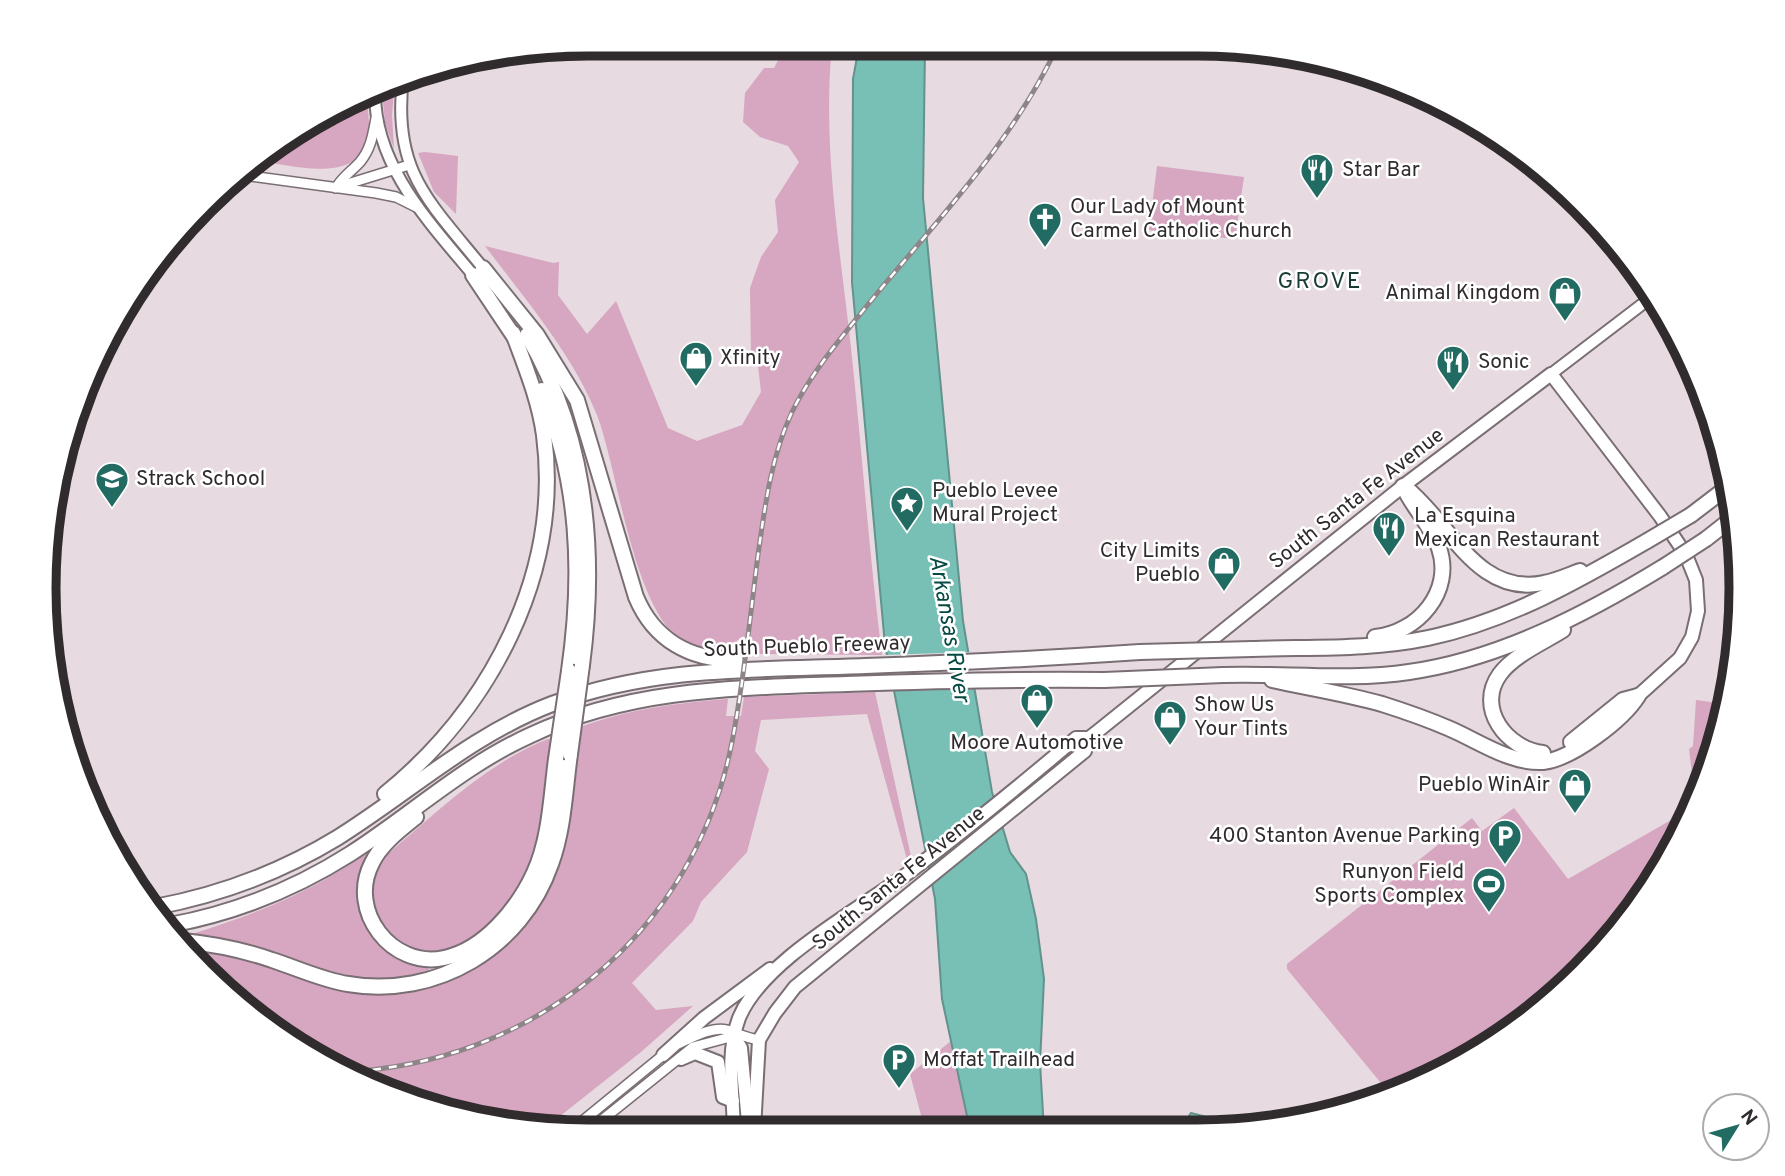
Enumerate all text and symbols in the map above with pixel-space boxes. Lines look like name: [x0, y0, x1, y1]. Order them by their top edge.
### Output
restaurant icon: Star Bar: [1298, 151, 1336, 200]
place label: Star Bar: [1342, 157, 1420, 184]
place label: Our Lady of Mount Carmel Catholic Church: [1070, 194, 1292, 245]
church icon: Our Lady of Mount Carmel Catholic Church: [1026, 200, 1064, 249]
district label: GROVE: [1277, 268, 1363, 297]
shop icon: Animal Kingdom: [1546, 274, 1584, 323]
place label: Animal Kingdom: [1385, 280, 1540, 307]
shop icon: Xfinity: [677, 339, 715, 388]
restaurant icon: Sonic: [1434, 343, 1472, 392]
place label: Xfinity: [720, 345, 781, 372]
place label: Sonic: [1478, 349, 1529, 376]
street label: South Santa Fe Avenue: [1264, 422, 1450, 576]
school or university icon: Strack School: [93, 460, 131, 509]
place label: Strack School: [136, 466, 265, 493]
place label: Pueblo Levee Mural Project: [932, 478, 1058, 529]
place icon: Pueblo Levee Mural Project: [888, 484, 926, 533]
place label: La Esquina Mexican Restaurant: [1414, 503, 1600, 554]
restaurant icon: La Esquina Mexican Restaurant: [1370, 509, 1408, 558]
place label: City Limits Pueblo: [1100, 538, 1200, 589]
shop icon: City Limits Pueblo: [1205, 544, 1243, 593]
water label: Arkansas River: [921, 553, 976, 707]
street label: South Pueblo Freeway: [703, 630, 911, 664]
shop icon: Moore Automotive: [1018, 681, 1056, 730]
place label: Show Us Your Tints: [1194, 692, 1288, 743]
shop icon: Show Us Your Tints: [1151, 698, 1189, 747]
place label: Moore Automotive: [950, 730, 1124, 757]
shop icon: Pueblo WinAir: [1556, 766, 1594, 815]
place label: Pueblo WinAir: [1418, 772, 1550, 799]
street label: South Santa Fe Avenue: [807, 801, 991, 957]
parking icon: 400 Stanton Avenue Parking: [1486, 817, 1524, 866]
place label: 400 Stanton Avenue Parking: [1209, 823, 1480, 850]
place label: Runyon Field Sports Complex: [1314, 859, 1464, 910]
sports icon: Runyon Field Sports Complex: [1470, 865, 1508, 914]
parking icon: Moffat Trailhead: [880, 1041, 918, 1090]
place label: Moffat Trailhead: [923, 1047, 1075, 1074]
north arrow: [1701, 1092, 1771, 1162]
text: N: [1734, 1105, 1762, 1131]

